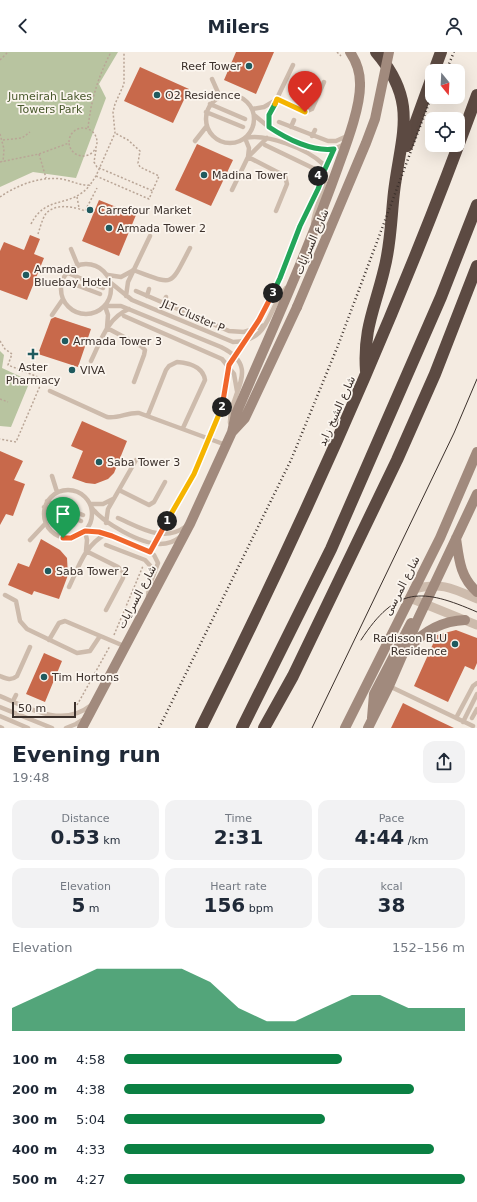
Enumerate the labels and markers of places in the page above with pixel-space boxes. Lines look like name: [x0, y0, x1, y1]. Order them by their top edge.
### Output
place label: Reef Tower: [181, 60, 241, 73]
marker: Reef Tower: [244, 61, 254, 71]
pin: [288, 71, 322, 112]
place label: O2 Residence: [165, 89, 241, 102]
marker: O2 Residence: [152, 90, 162, 100]
pin: 4: [308, 166, 328, 186]
place label: Madina Tower: [212, 169, 288, 182]
marker: Madina Tower: [199, 170, 209, 180]
place label: Carrefour Market: [98, 204, 192, 217]
marker: Carrefour Market: [85, 205, 95, 215]
place label: Armada Tower 2: [117, 222, 206, 235]
marker: Armada Tower 2: [104, 223, 114, 233]
place label: Armada Bluebay Hotel: [34, 263, 111, 289]
marker: Armada Bluebay Hotel: [21, 270, 31, 280]
pin: 3: [263, 283, 283, 303]
place label: Armada Tower 3: [73, 335, 162, 348]
marker: Armada Tower 3: [60, 336, 70, 346]
marker: Aster Pharmacy: [28, 349, 38, 359]
place label: Aster Pharmacy: [6, 361, 61, 387]
place label: VIVA: [80, 364, 106, 377]
marker: VIVA: [67, 365, 77, 375]
pin: 2: [212, 397, 232, 417]
place label: Saba Tower 3: [107, 456, 180, 469]
marker: Saba Tower 3: [94, 457, 104, 467]
pin: [46, 497, 80, 538]
pin: 1: [157, 511, 177, 531]
place label: Saba Tower 2: [56, 565, 129, 578]
marker: Saba Tower 2: [43, 566, 53, 576]
place label: Radisson BLU Residence: [373, 632, 447, 658]
marker: Radisson BLU Residence: [450, 639, 460, 649]
place label: Tim Hortons: [51, 671, 119, 684]
marker: Tim Hortons: [39, 672, 49, 682]

